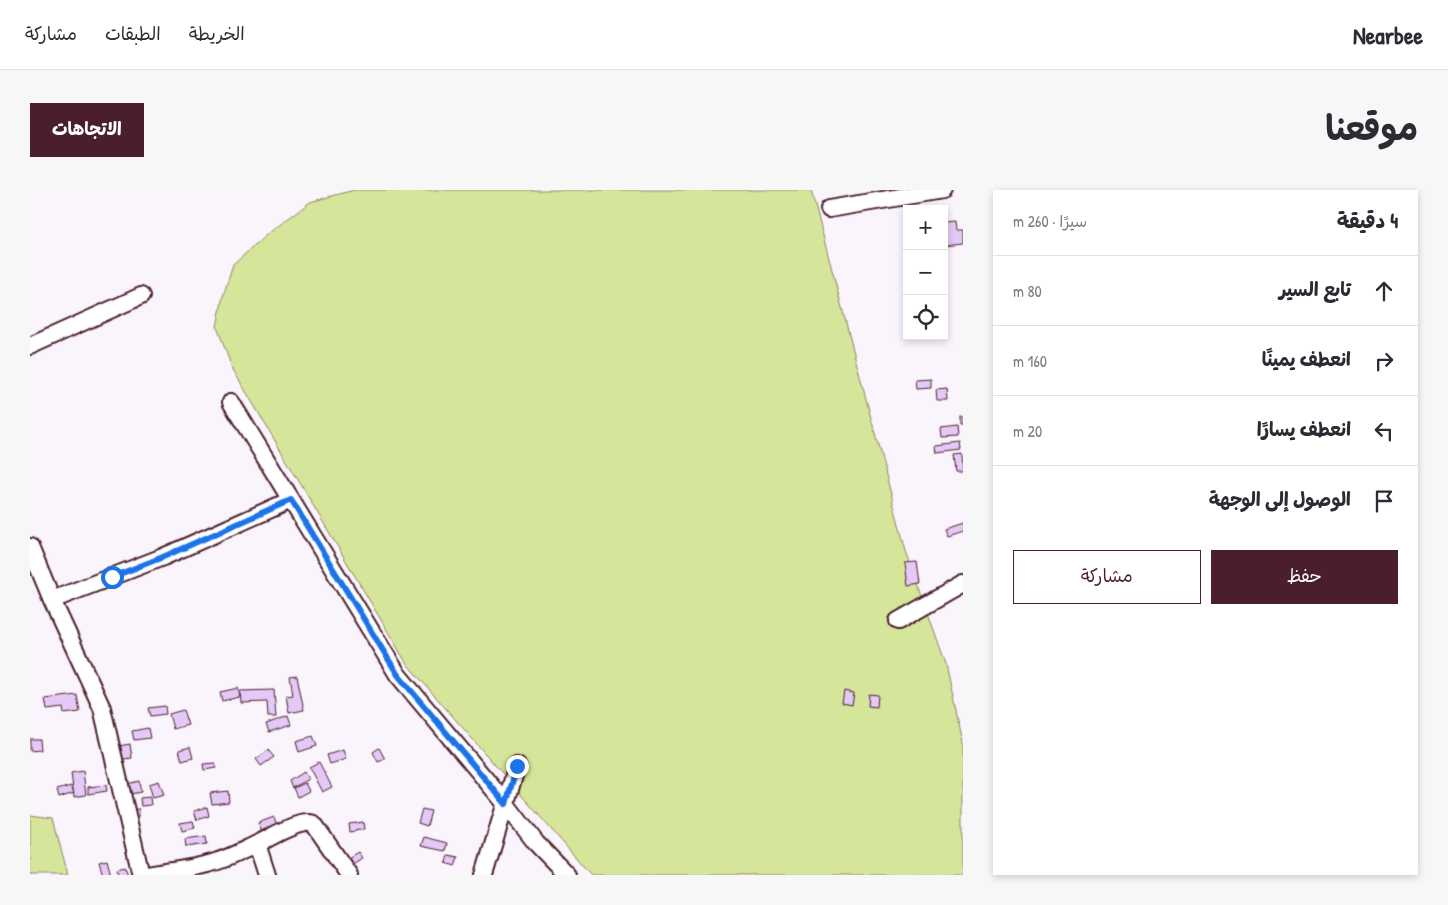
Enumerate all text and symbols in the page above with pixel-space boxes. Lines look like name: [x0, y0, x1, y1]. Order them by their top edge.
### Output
text: Nearbee: [1353, 19, 1423, 51]
text: مشاركة: [25, 21, 77, 46]
text: الطبقات: [105, 21, 161, 46]
text: الخريطة: [189, 21, 245, 46]
button: الاتجاهات: [30, 103, 144, 157]
text: موقعنا: [1325, 104, 1418, 151]
map controls: [903, 205, 948, 340]
button: +: [903, 205, 948, 250]
text: 4 دقيقة: [1337, 206, 1398, 235]
text: سيرًا · 260 m: [1013, 210, 1087, 232]
button: −: [903, 250, 948, 295]
text: تابع السير: [1279, 276, 1351, 302]
icon: ahead: [1370, 277, 1398, 305]
text: 80 m: [1013, 280, 1042, 302]
button: locate: [903, 295, 948, 340]
text: انعطف يمينًا: [1262, 346, 1351, 372]
icon: right: [1370, 347, 1398, 375]
text: 160 m: [1013, 350, 1047, 372]
text: انعطف يسارًا: [1257, 416, 1351, 442]
icon: left: [1370, 417, 1398, 445]
text: 20 m: [1013, 420, 1042, 442]
text: الوصول إلى الوجهة: [1209, 486, 1351, 512]
icon: arrive: [1370, 487, 1398, 515]
button: مشاركة: [1013, 550, 1201, 604]
button: حفظ: [1211, 550, 1398, 604]
route start: [101, 566, 124, 589]
route end: [506, 755, 529, 778]

